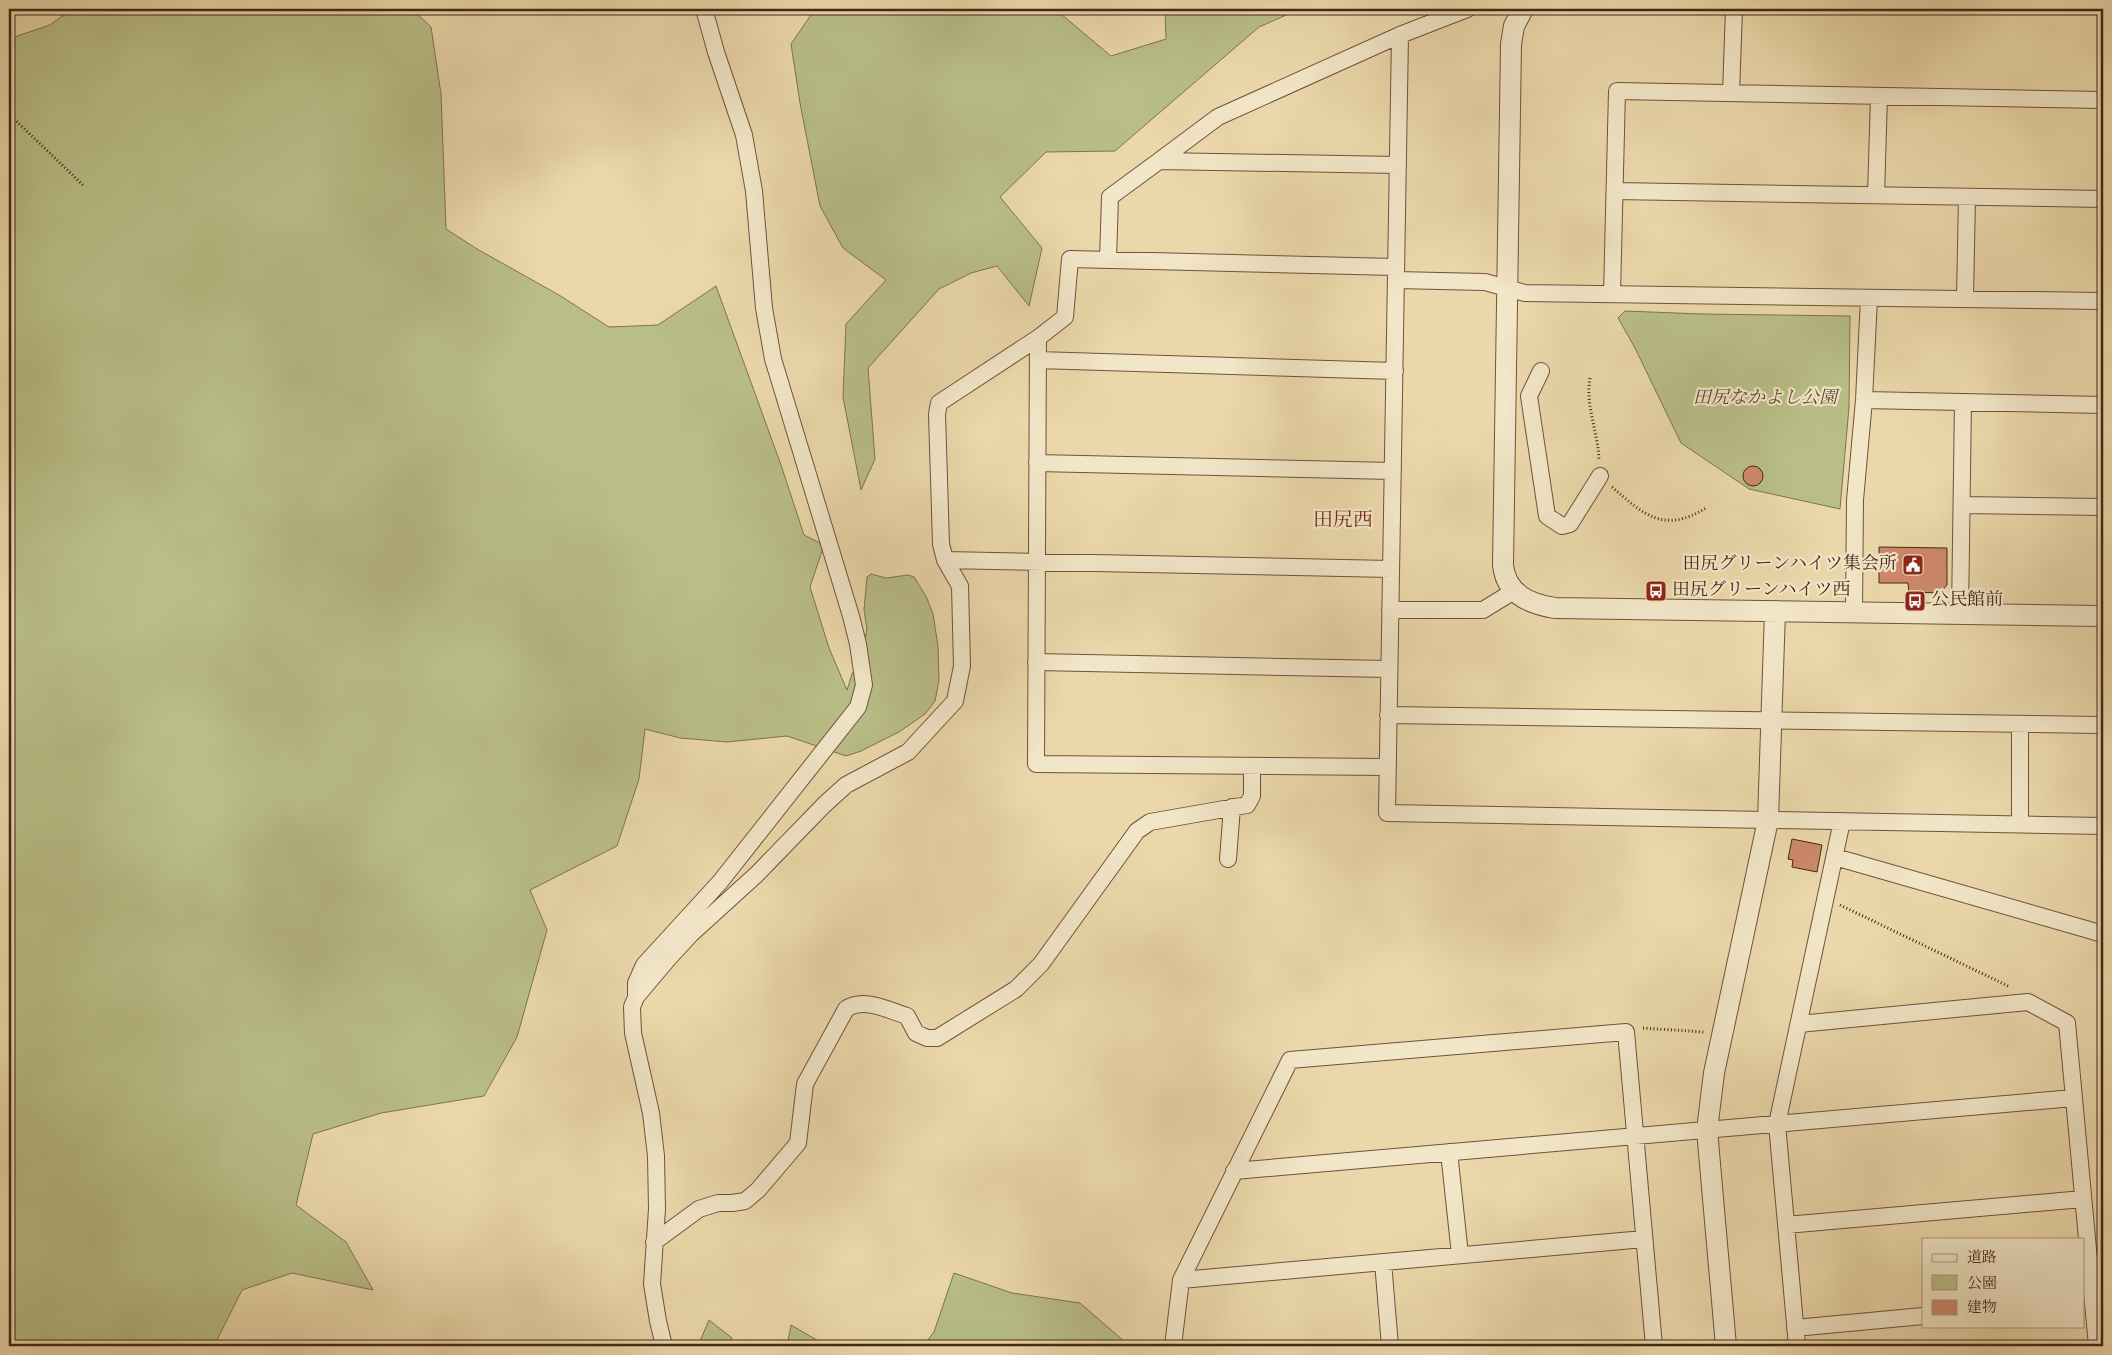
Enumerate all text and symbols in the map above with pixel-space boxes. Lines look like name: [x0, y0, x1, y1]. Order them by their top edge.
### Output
park label: 田尻なかよし公園: [1693, 386, 1840, 412]
district label: 田尻西: [1313, 507, 1373, 536]
place label: 田尻グリーンハイツ集会所: [1683, 552, 1897, 578]
public building icon: 田尻グリーンハイツ集会所: [1901, 553, 1925, 577]
place label: 田尻グリーンハイツ西: [1672, 578, 1850, 604]
bus stop icon: 田尻グリーンハイツ西: [1644, 579, 1668, 603]
place label: 公民館前: [1931, 588, 2003, 614]
bus stop icon: 公民館前: [1903, 589, 1927, 613]
legend: [1922, 1238, 2084, 1328]
text: 道路: [1967, 1248, 1997, 1269]
text: 公園: [1967, 1274, 1997, 1295]
text: 建物: [1967, 1298, 1997, 1319]

